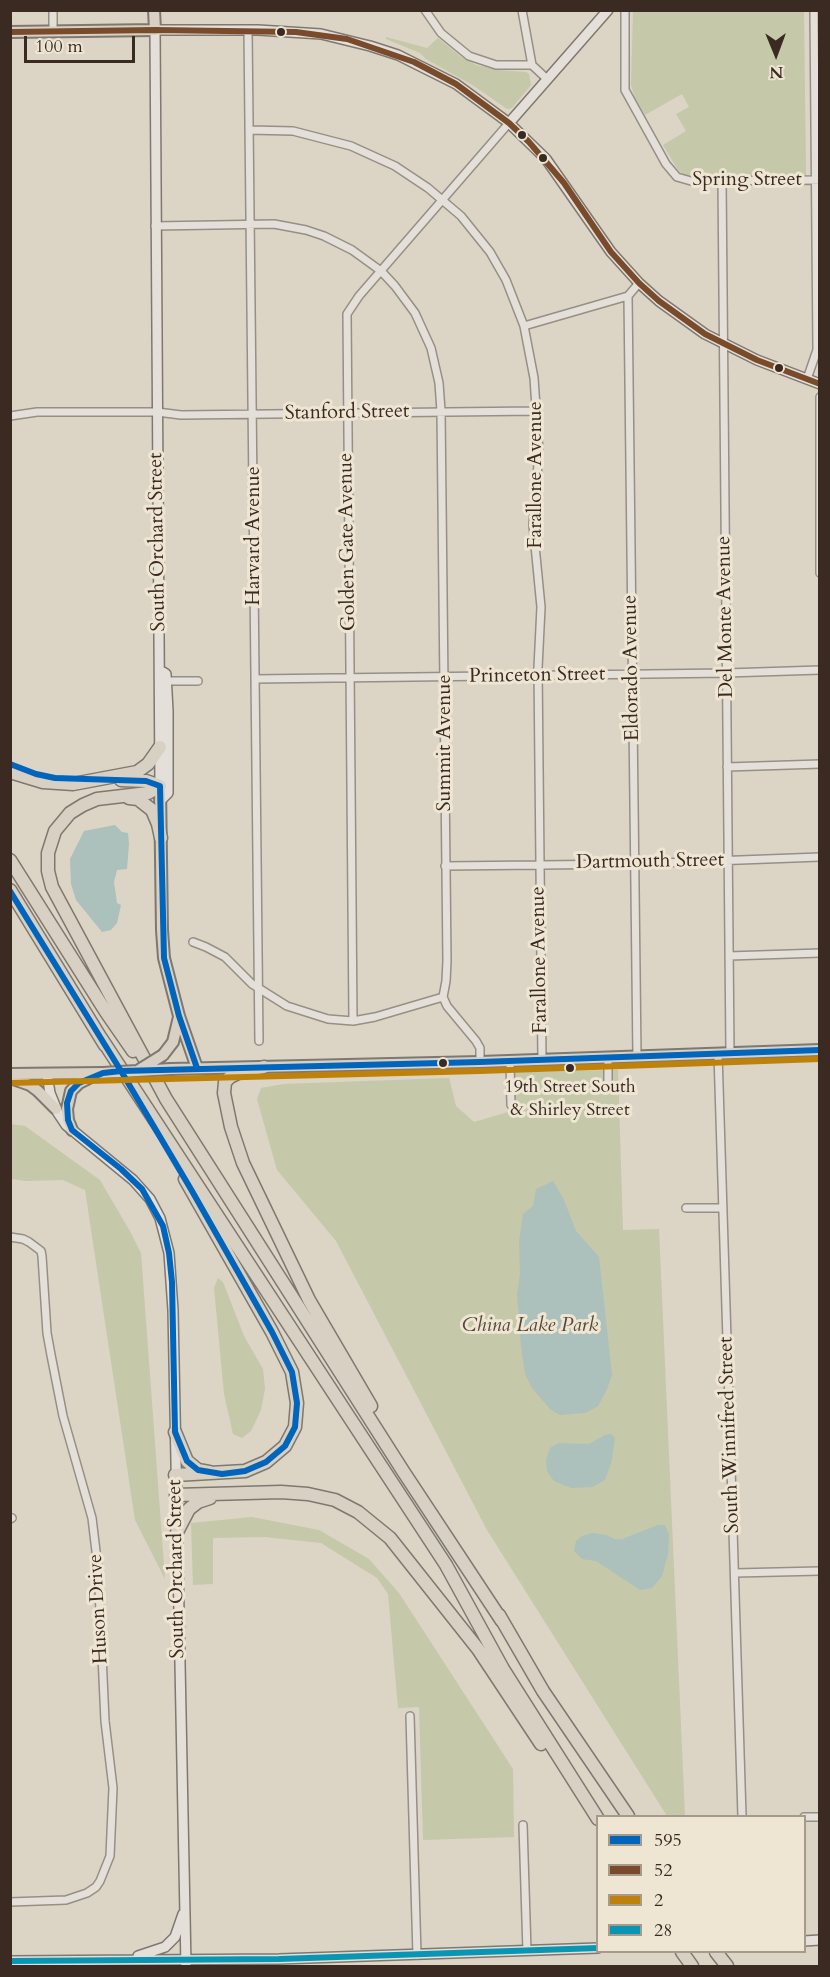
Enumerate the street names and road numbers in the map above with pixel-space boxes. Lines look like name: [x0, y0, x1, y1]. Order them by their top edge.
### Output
street label: Spring Street: [692, 168, 802, 192]
street label: Stanford Street: [284, 400, 410, 426]
street label: Farallone Avenue: [524, 401, 548, 549]
street label: South Orchard Street: [144, 452, 172, 632]
street label: Golden Gate Avenue: [334, 453, 362, 631]
street label: Harvard Avenue: [242, 466, 266, 606]
street label: Del Monte Avenue: [713, 536, 739, 698]
street label: Eldorado Avenue: [619, 595, 645, 741]
street label: Princeton Street: [469, 663, 605, 689]
street label: Summit Avenue: [433, 675, 457, 811]
street label: Dartmouth Street: [576, 849, 724, 875]
street label: Farallone Avenue: [527, 886, 553, 1034]
street label: South Winnifred Street: [715, 1336, 745, 1534]
street label: South Orchard Street: [163, 1479, 191, 1659]
street label: Huson Drive: [84, 1553, 114, 1665]

